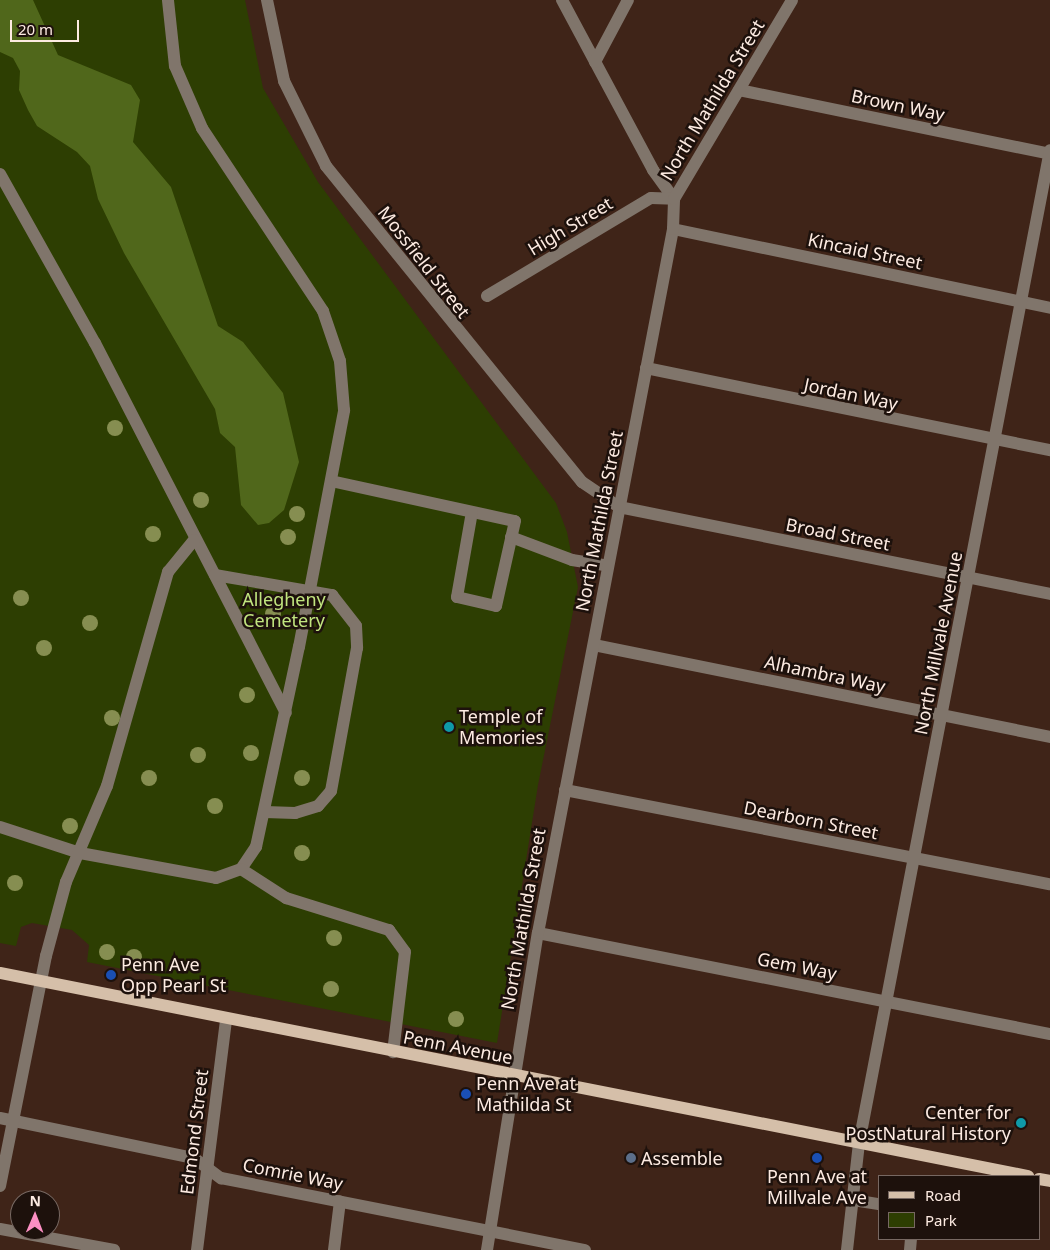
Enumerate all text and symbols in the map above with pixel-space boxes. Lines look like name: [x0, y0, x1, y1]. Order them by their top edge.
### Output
scale bar: [12, 10, 81, 42]
street label: North Mathilda Street: [655, 16, 769, 184]
text: 20 m: [18, 19, 53, 39]
street label: Brown Way: [849, 85, 947, 125]
street label: High Street: [524, 192, 616, 260]
street label: Mossfield Street: [374, 202, 474, 322]
street label: Kincaid Street: [806, 228, 924, 274]
street label: Jordan Way: [802, 374, 900, 414]
street label: North Mathilda Street: [571, 429, 627, 613]
street label: Broad Street: [784, 513, 892, 555]
street label: North Millvale Avenue: [910, 549, 966, 737]
park label: Allegheny Cemetery: [242, 589, 326, 632]
street label: Alhambra Way: [763, 651, 887, 697]
place label: Temple of Memories: [459, 706, 544, 749]
marker: Temple of Memories: [443, 721, 455, 733]
street label: Dearborn Street: [742, 796, 880, 844]
street label: North Mathilda Street: [496, 827, 550, 1011]
street label: Gem Way: [755, 948, 839, 984]
place label: Penn Ave Opp Pearl St: [121, 954, 226, 996]
marker: Penn Ave Opp Pearl St: [105, 969, 117, 981]
street label: Penn Avenue: [401, 1026, 515, 1068]
street label: Edmond Street: [176, 1068, 212, 1196]
place label: Penn Ave at Mathilda St: [476, 1073, 576, 1116]
marker: Penn Ave at Mathilda St: [460, 1088, 472, 1100]
place label: Center for PostNatural History: [846, 1102, 1011, 1144]
marker: Center for PostNatural History: [1015, 1117, 1027, 1129]
place label: Assemble: [641, 1147, 723, 1169]
marker: Assemble: [625, 1152, 637, 1164]
marker: Penn Ave at Millvale Ave: [811, 1152, 823, 1164]
street label: Comrie Way: [241, 1154, 345, 1194]
place label: Penn Ave at Millvale Ave: [767, 1166, 867, 1208]
legend: [878, 1175, 1040, 1240]
text: Road: [925, 1185, 961, 1205]
north arrow: [10, 1190, 60, 1240]
text: N: [29, 1191, 41, 1210]
text: Park: [925, 1210, 957, 1230]

